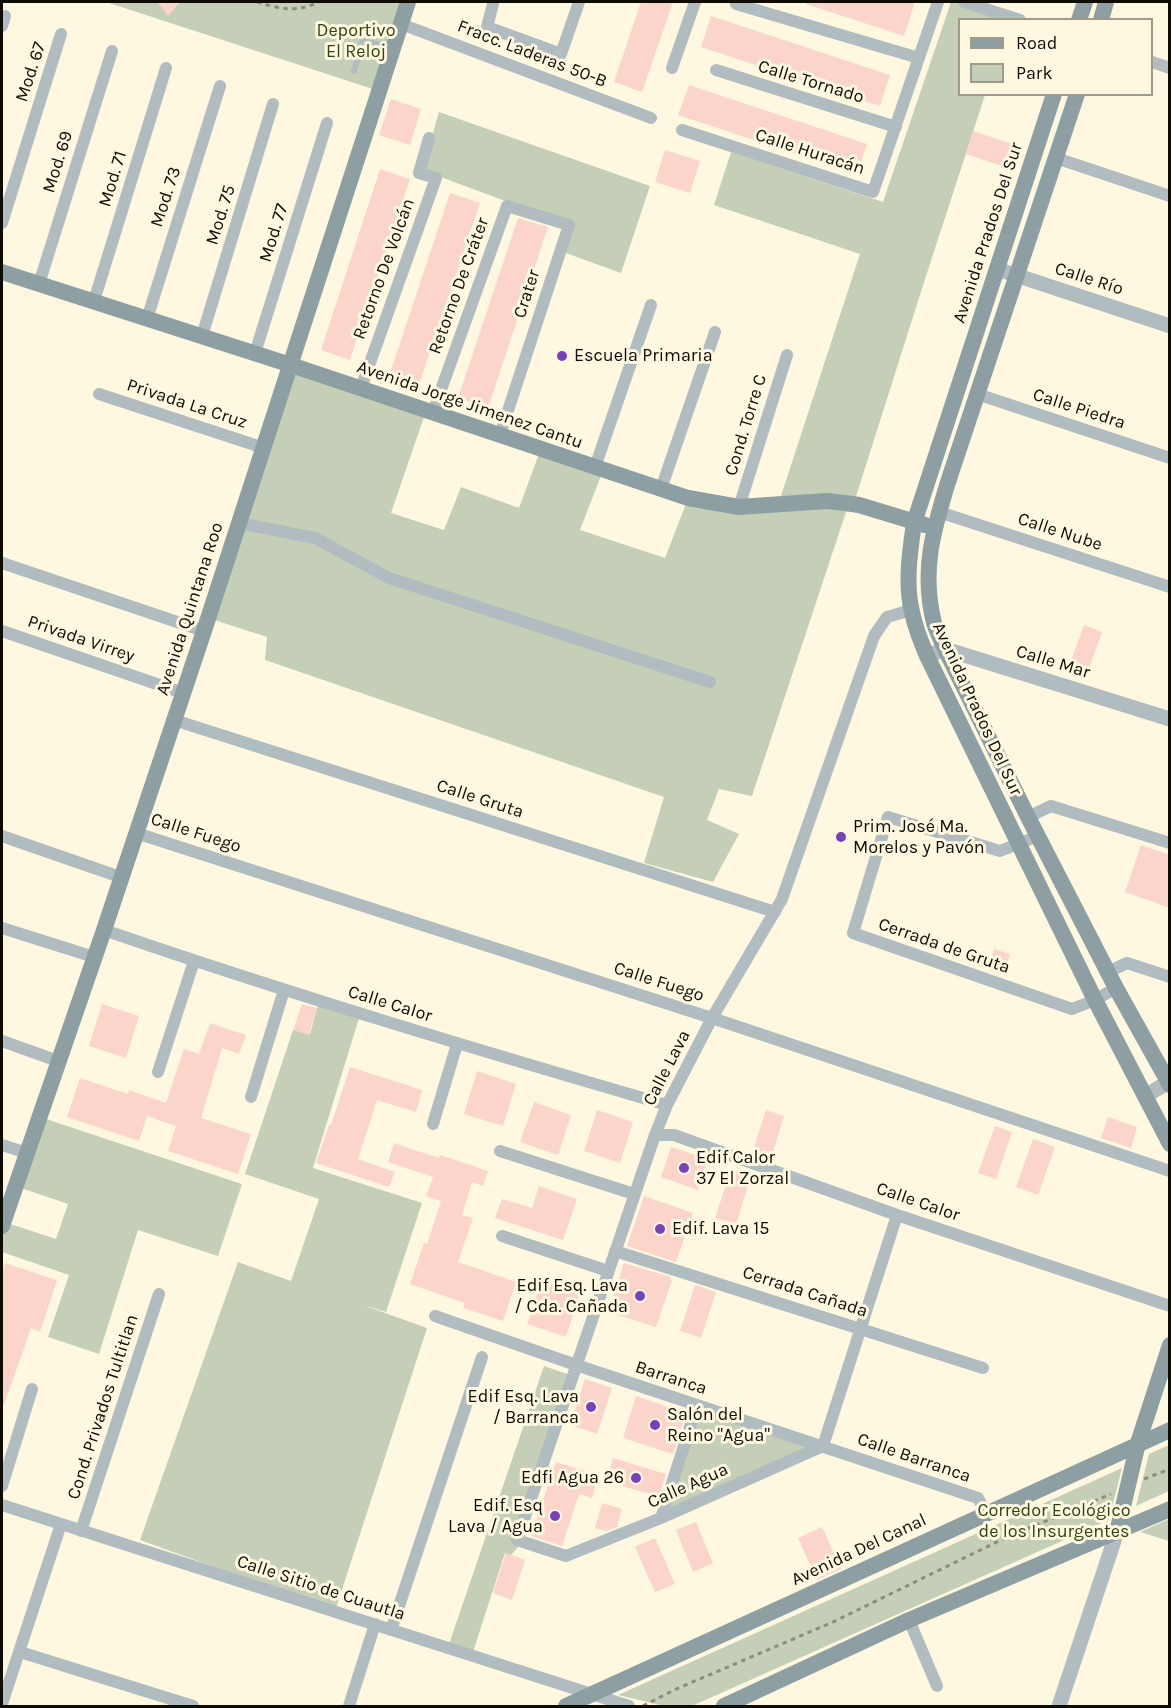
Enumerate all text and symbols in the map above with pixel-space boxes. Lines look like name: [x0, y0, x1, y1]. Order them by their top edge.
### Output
street label: Fracc. Laderas 50-B: [454, 16, 610, 92]
legend: [958, 18, 1153, 96]
park label: Deportivo El Reloj: [316, 20, 396, 63]
text: Road: [1016, 32, 1057, 54]
street label: Mod. 67: [11, 39, 51, 105]
street label: Calle Tornado: [755, 56, 867, 108]
text: Park: [1016, 62, 1053, 84]
street label: Calle Huracán: [752, 124, 868, 180]
street label: Mod. 69: [38, 128, 78, 196]
street label: Avenida Prados Del Sur: [949, 140, 1027, 326]
street label: Mod. 71: [94, 148, 132, 210]
street label: Mod. 73: [146, 164, 186, 230]
street label: Mod. 75: [202, 182, 240, 248]
street label: Retorno De Volcán: [349, 196, 419, 342]
street label: Mod. 77: [255, 201, 293, 265]
street label: Retorno De Cráter: [424, 215, 494, 357]
street label: Calle Río: [1052, 258, 1126, 300]
street label: Crater: [509, 267, 545, 321]
place label: Escuela Primaria: [574, 345, 713, 367]
marker: Escuela Primaria: [555, 349, 569, 363]
street label: Avenida Jorge Jimenez Cantu: [354, 356, 586, 454]
street label: Cond. Torre C: [720, 372, 772, 478]
street label: Privada La Cruz: [124, 374, 250, 434]
street label: Calle Piedra: [1030, 384, 1128, 434]
street label: Calle Nube: [1015, 508, 1105, 556]
street label: Avenida Quintana Roo: [152, 520, 228, 698]
street label: Privada Virrey: [25, 611, 137, 667]
street label: Avenida Prados Del Sur: [927, 619, 1027, 799]
street label: Calle Mar: [1013, 641, 1093, 683]
street label: Calle Gruta: [434, 775, 526, 823]
street label: Calle Fuego: [148, 808, 244, 858]
place label: Prim. José Ma. Morelos y Pavón: [853, 816, 985, 858]
marker: Prim. José Ma. Morelos y Pavón: [834, 830, 848, 844]
street label: Cerrada de Gruta: [875, 913, 1013, 979]
street label: Calle Fuego: [611, 957, 707, 1007]
street label: Calle Calor: [345, 981, 435, 1027]
street label: Calle Lava: [639, 1027, 695, 1109]
place label: Edif Calor 37 El Zorzal: [696, 1147, 789, 1190]
marker: Edif Calor 37 El Zorzal: [677, 1161, 691, 1175]
street label: Calle Calor: [873, 1178, 963, 1226]
place label: Edif. Lava 15: [672, 1218, 769, 1240]
marker: Edif. Lava 15: [653, 1222, 667, 1236]
street label: Cerrada Cañada: [740, 1262, 870, 1322]
place label: Edif Esq. Lava / Cda. Cañada: [515, 1275, 628, 1318]
marker: Edif Esq. Lava / Cda. Cañada: [633, 1289, 647, 1303]
street label: Cond. Privados Tultitlan: [63, 1312, 143, 1502]
street label: Barranca: [632, 1356, 710, 1400]
place label: Edif Esq. Lava / Barranca: [468, 1386, 579, 1428]
marker: Edif Esq. Lava / Barranca: [584, 1400, 598, 1414]
place label: Salón del Reino "Agua": [667, 1404, 770, 1446]
marker: Salón del Reino "Agua": [648, 1418, 662, 1432]
street label: Calle Barranca: [854, 1428, 974, 1488]
street label: Calle Agua: [644, 1459, 732, 1513]
place label: Edfi Agua 26: [521, 1467, 624, 1489]
marker: Edfi Agua 26: [629, 1471, 643, 1485]
place label: Edif. Esq Lava / Agua: [448, 1495, 543, 1538]
park label: Corredor Ecológico de los Insurgentes: [977, 1500, 1131, 1543]
marker: Edif. Esq Lava / Agua: [548, 1509, 562, 1523]
street label: Avenida Del Canal: [788, 1509, 930, 1591]
street label: Calle Sitio de Cuautla: [234, 1551, 408, 1625]

